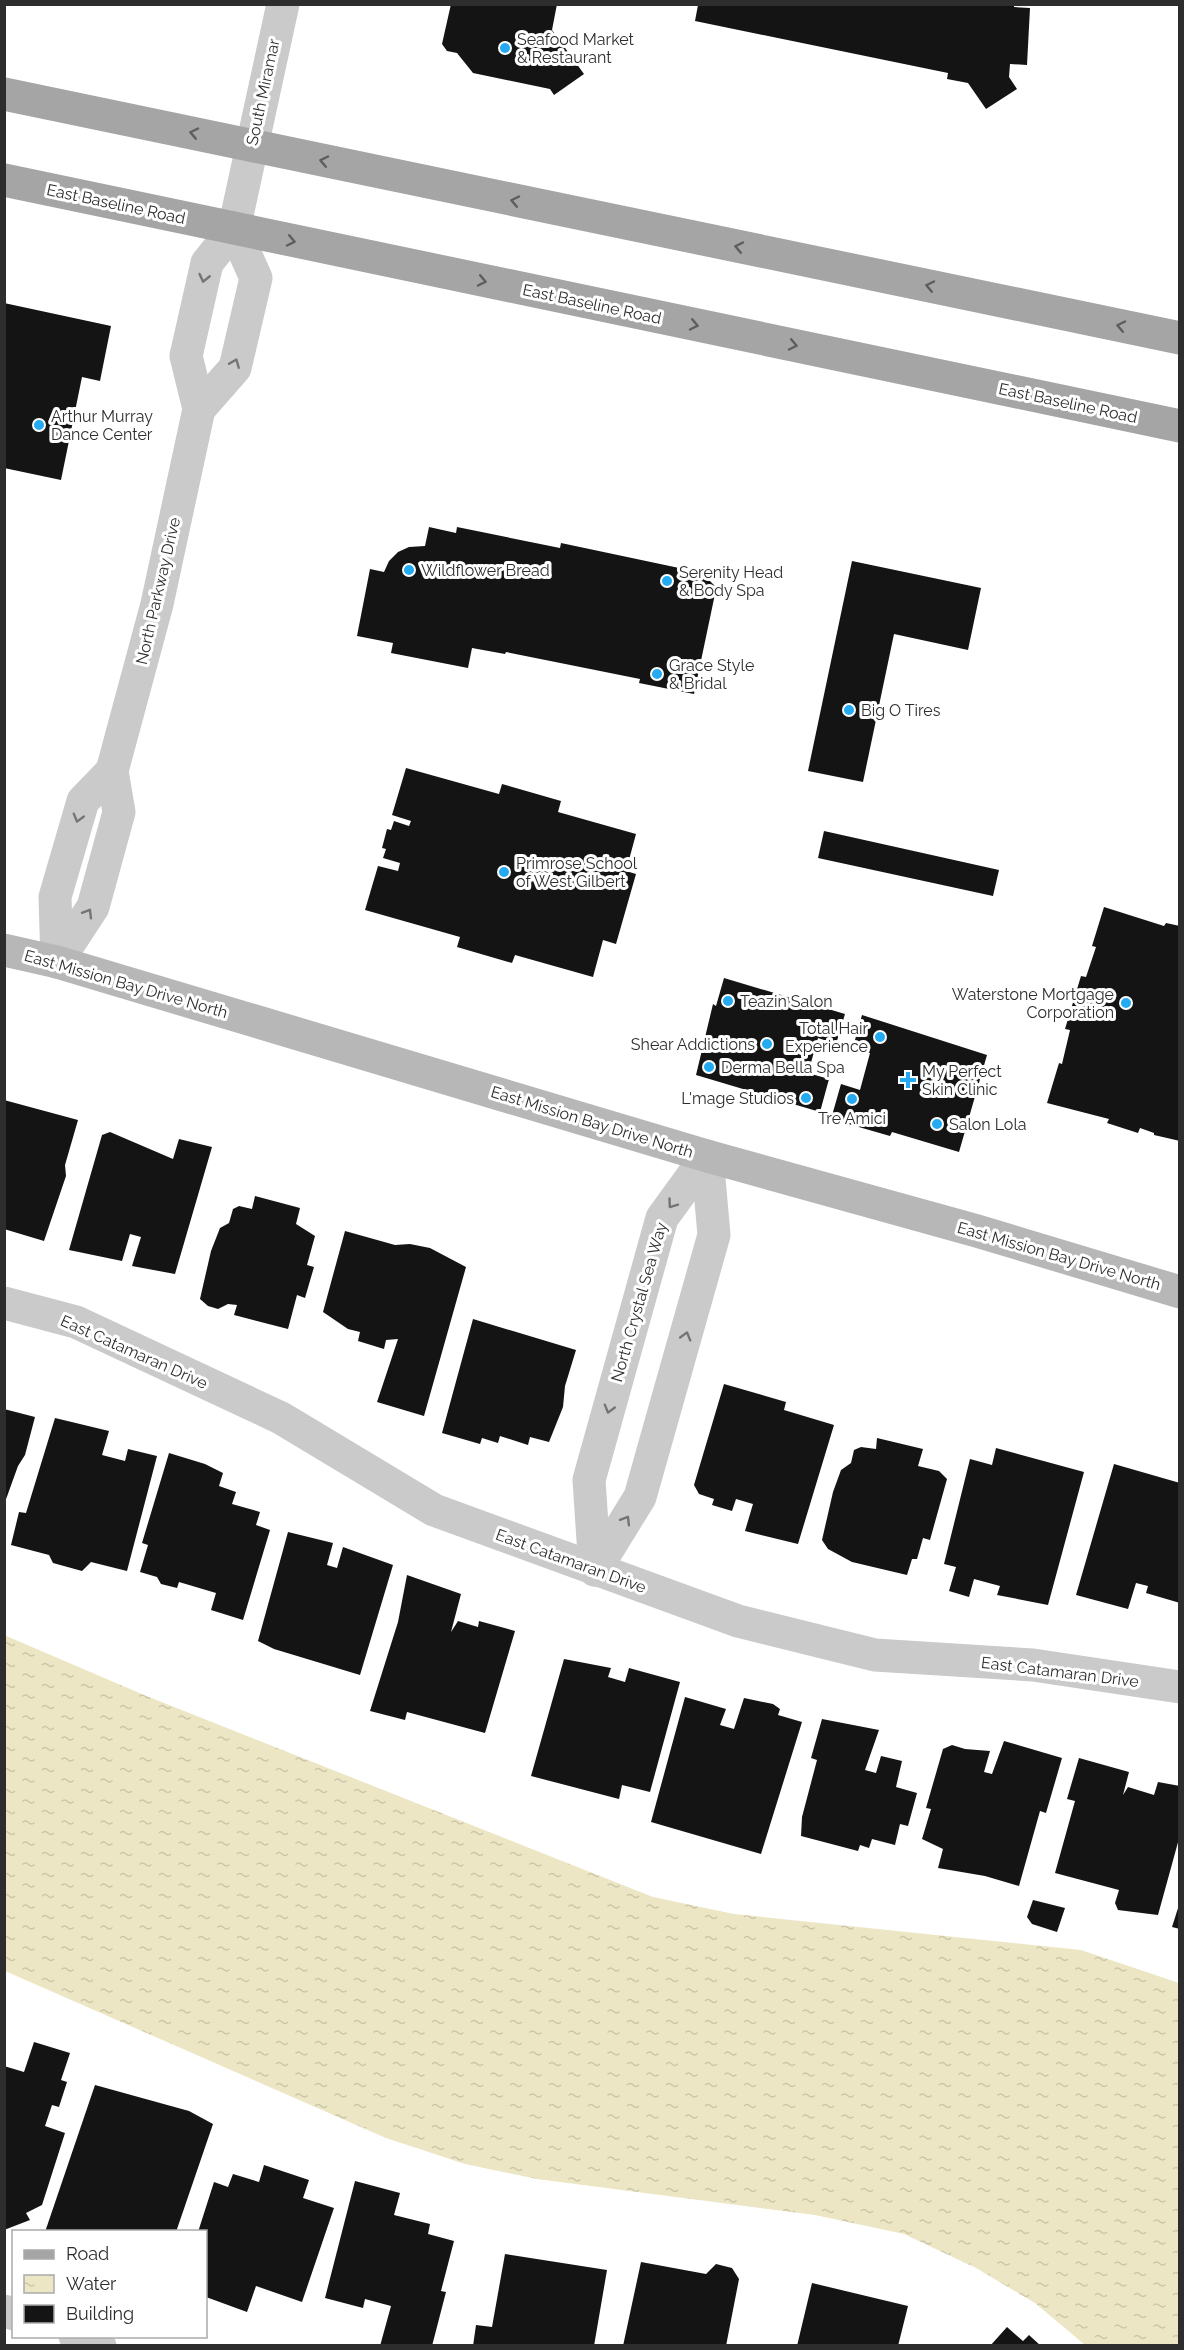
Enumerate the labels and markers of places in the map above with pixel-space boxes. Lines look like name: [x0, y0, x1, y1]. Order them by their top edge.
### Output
place label: Seafood Market & Restaurant: [517, 30, 635, 67]
marker: Seafood Market & Restaurant: [498, 41, 512, 55]
place label: Arthur Murray Dance Center: [51, 407, 153, 444]
marker: Arthur Murray Dance Center: [32, 418, 46, 432]
place label: Wildflower Bread: [421, 561, 550, 580]
marker: Wildflower Bread: [402, 563, 416, 577]
place label: Serenity Head & Body Spa: [679, 563, 783, 600]
marker: Serenity Head & Body Spa: [660, 574, 674, 588]
place label: Grace Style & Bridal: [669, 656, 754, 693]
marker: Grace Style & Bridal: [650, 667, 664, 681]
place label: Big O Tires: [861, 701, 941, 720]
marker: Big O Tires: [842, 703, 856, 717]
place label: Primrose School of West Gilbert: [516, 854, 638, 891]
marker: Primrose School of West Gilbert: [497, 865, 511, 879]
place label: Waterstone Mortgage Corporation: [952, 985, 1114, 1022]
place label: Teazin Salon: [740, 992, 832, 1011]
marker: Teazin Salon: [721, 994, 735, 1008]
marker: Waterstone Mortgage Corporation: [1119, 996, 1133, 1010]
place label: Total Hair Experience: [785, 1019, 868, 1056]
marker: Total Hair Experience: [873, 1030, 887, 1044]
place label: Shear Addictions: [631, 1035, 755, 1054]
marker: Shear Addictions: [760, 1037, 774, 1051]
place label: Derma Bella Spa: [721, 1058, 845, 1077]
marker: Derma Bella Spa: [702, 1060, 716, 1074]
place label: My Perfect Skin Clinic: [922, 1062, 1002, 1099]
marker: My Perfect Skin Clinic: [899, 1071, 917, 1089]
place label: L'mage Studios: [681, 1089, 794, 1108]
marker: L'mage Studios: [799, 1091, 813, 1105]
marker: Tre Amici: [845, 1092, 859, 1106]
place label: Tre Amici: [818, 1109, 886, 1128]
place label: Salon Lola: [949, 1115, 1026, 1134]
marker: Salon Lola: [930, 1117, 944, 1131]

